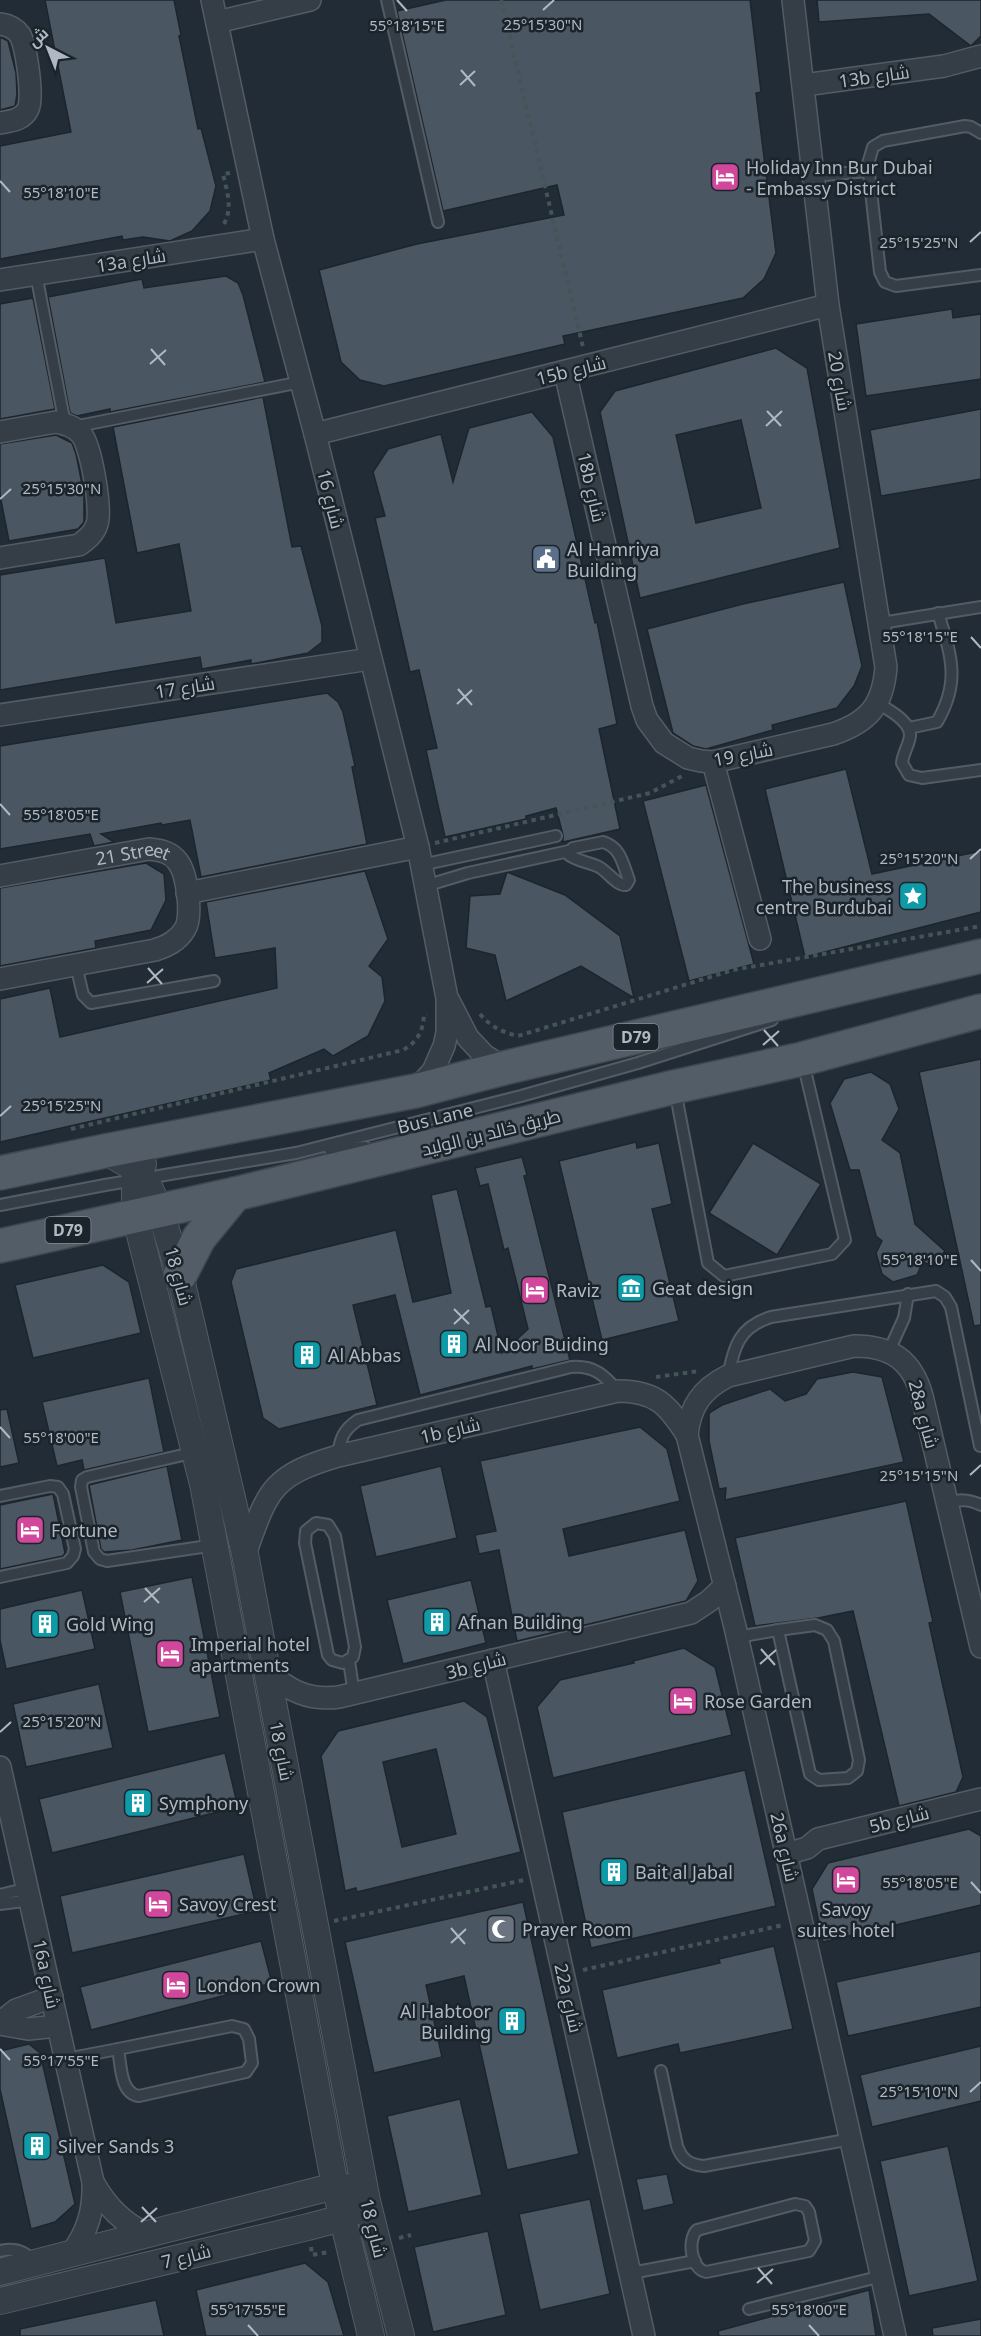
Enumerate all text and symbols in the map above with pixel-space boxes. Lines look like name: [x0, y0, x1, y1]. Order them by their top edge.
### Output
text: 25°15'30"N: [504, 14, 582, 34]
text: 55°18'15"E: [369, 15, 445, 35]
north arrow: [18, 18, 78, 78]
text: ش: [23, 22, 53, 52]
street label: 13b شارع: [837, 59, 911, 94]
place label: Holiday Inn Bur Dubai - Embassy District: [746, 155, 933, 200]
hotel icon: Holiday Inn Bur Dubai - Embassy District: [709, 161, 741, 193]
text: 55°18'10"E: [23, 182, 99, 202]
text: 25°15'25"N: [880, 232, 958, 252]
street label: 13a شارع: [94, 243, 168, 278]
street label: شارع 20: [822, 349, 857, 413]
street label: 15b شارع: [534, 350, 609, 391]
street label: 18b شارع: [571, 450, 612, 525]
street label: شارع 16: [311, 467, 350, 531]
text: 25°15'30"N: [23, 478, 101, 498]
place label: Al Hamriya Building: [567, 537, 659, 582]
public building icon: Al Hamriya Building: [530, 543, 562, 575]
text: 55°18'15"E: [882, 626, 958, 646]
street label: شارع 17: [153, 670, 217, 705]
street label: شارع 19: [711, 736, 775, 772]
text: 55°18'05"E: [23, 804, 99, 824]
street label: 21 Street: [94, 836, 175, 870]
text: 25°15'20"N: [880, 848, 958, 868]
place label: The business centre Burdubai: [756, 874, 892, 919]
place icon: The business centre Burdubai: [897, 880, 929, 912]
road number: D79: [614, 1024, 658, 1050]
text: 25°15'25"N: [23, 1095, 101, 1115]
street label: Bus Lane: [395, 1097, 475, 1139]
street label: طريق خالد بن الوليد: [419, 1103, 563, 1162]
road number: D79: [46, 1217, 90, 1243]
street label: شارع 18: [159, 1244, 198, 1308]
text: 55°18'10"E: [882, 1249, 958, 1269]
museum icon: Geat design: [615, 1272, 647, 1304]
hotel icon: Raviz: [519, 1274, 551, 1306]
place label: Geat design: [652, 1276, 753, 1300]
place label: Raviz: [556, 1278, 600, 1302]
building icon: Al Noor Buiding: [438, 1328, 470, 1360]
place label: Al Noor Buiding: [475, 1332, 609, 1356]
building icon: Al Abbas: [291, 1339, 323, 1371]
place label: Al Abbas: [328, 1343, 401, 1367]
street label: 28a شارع: [902, 1377, 945, 1451]
street label: 1b شارع: [418, 1411, 483, 1450]
text: 55°18'00"E: [23, 1427, 99, 1447]
text: 25°15'15"N: [880, 1465, 958, 1485]
hotel icon: Fortune: [14, 1514, 46, 1546]
place label: Fortune: [51, 1518, 118, 1542]
building icon: Afnan Building: [421, 1606, 453, 1638]
building icon: Gold Wing: [29, 1608, 61, 1640]
place label: Afnan Building: [458, 1610, 583, 1634]
place label: Gold Wing: [66, 1612, 154, 1636]
place label: Imperial hotel apartments: [191, 1632, 310, 1677]
hotel icon: Imperial hotel apartments: [154, 1638, 186, 1670]
street label: 3b شارع: [444, 1646, 509, 1685]
hotel icon: Rose Garden: [667, 1685, 699, 1717]
place label: Rose Garden: [704, 1689, 812, 1713]
text: 25°15'20"N: [23, 1711, 101, 1731]
street label: شارع 18: [264, 1719, 300, 1783]
building icon: Symphony: [122, 1787, 154, 1819]
place label: Symphony: [159, 1791, 249, 1815]
street label: 5b شارع: [867, 1800, 932, 1839]
street label: 26a شارع: [764, 1810, 805, 1884]
building icon: Bait al Jabal: [598, 1856, 630, 1888]
place label: Bait al Jabal: [635, 1860, 733, 1884]
hotel icon: Savoy suites hotel: [830, 1864, 862, 1896]
text: 55°18'05"E: [882, 1872, 958, 1892]
hotel icon: Savoy Crest: [142, 1888, 174, 1920]
place label: Savoy Crest: [179, 1892, 277, 1916]
place label: Savoy suites hotel: [797, 1897, 895, 1942]
mosque icon: Prayer Room: [485, 1913, 517, 1945]
place label: Prayer Room: [522, 1917, 631, 1941]
street label: 16a شارع: [27, 1937, 66, 2011]
street label: 22a شارع: [548, 1961, 589, 2035]
hotel icon: London Crown: [160, 1969, 192, 2001]
place label: London Crown: [197, 1973, 320, 1997]
place label: Al Habtoor Building: [400, 1999, 492, 2044]
building icon: Al Habtoor Building: [496, 2005, 528, 2037]
text: 55°17'55"E: [23, 2050, 99, 2070]
text: 25°15'10"N: [880, 2081, 958, 2101]
building icon: Silver Sands 3: [21, 2130, 53, 2162]
place label: Silver Sands 3: [58, 2134, 174, 2158]
street label: شارع 18: [354, 2196, 393, 2260]
street label: شارع 7: [159, 2238, 213, 2275]
text: 55°17'55"E: [210, 2299, 286, 2319]
text: 55°18'00"E: [771, 2299, 847, 2319]

